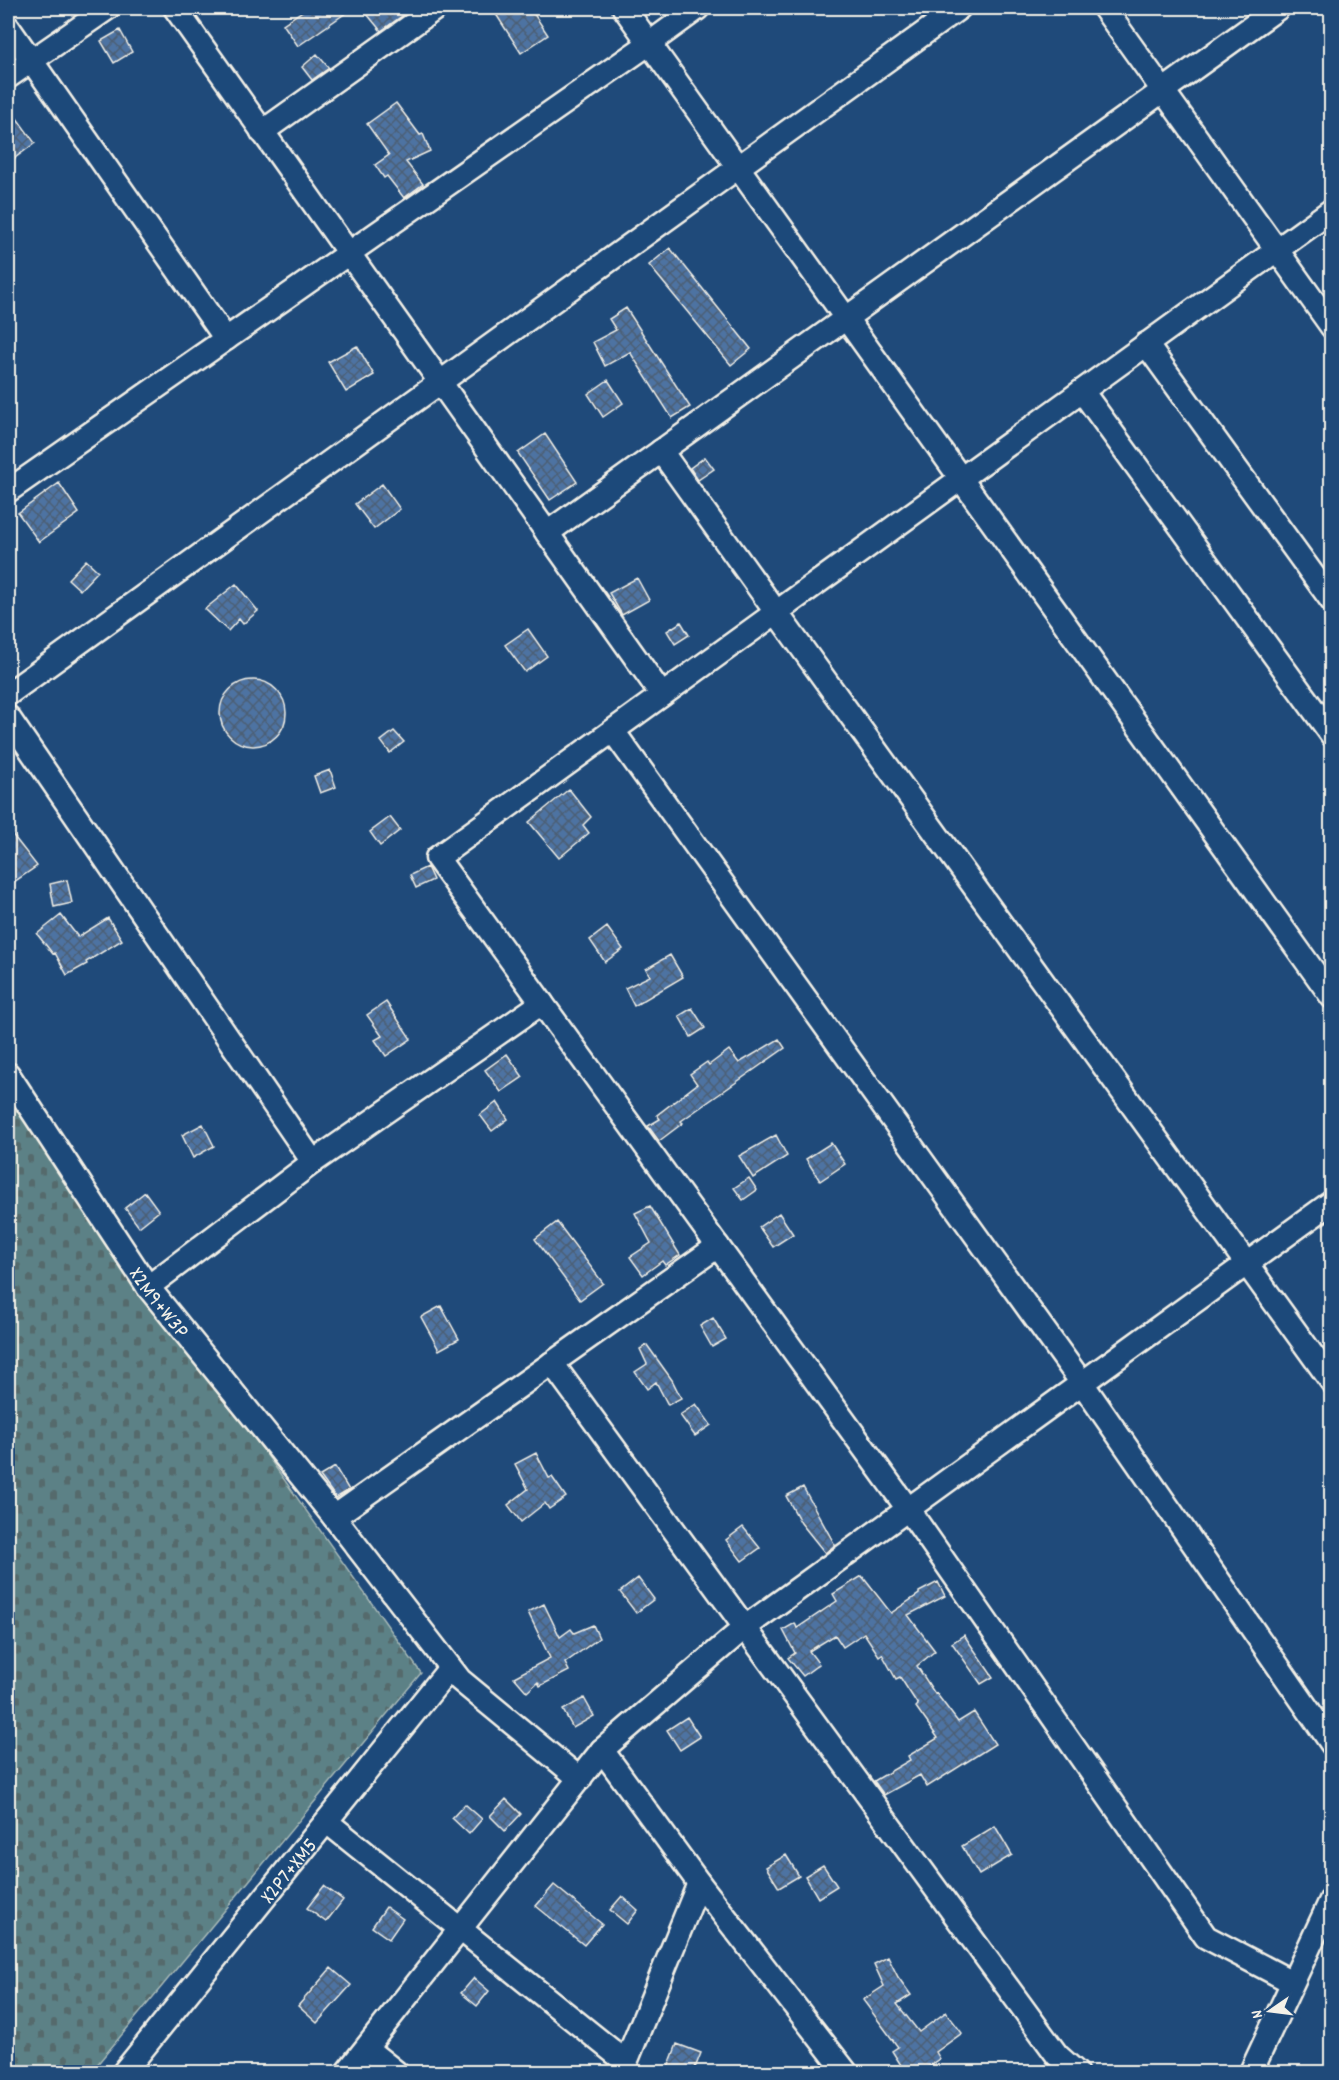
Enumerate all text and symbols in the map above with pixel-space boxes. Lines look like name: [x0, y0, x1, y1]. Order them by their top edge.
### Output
street label: X2M9+W3P: [120, 1262, 195, 1346]
street label: X2P7+XM5: [254, 1832, 326, 1911]
north arrow: [1240, 1981, 1300, 2041]
text: N: [1246, 2007, 1270, 2021]

